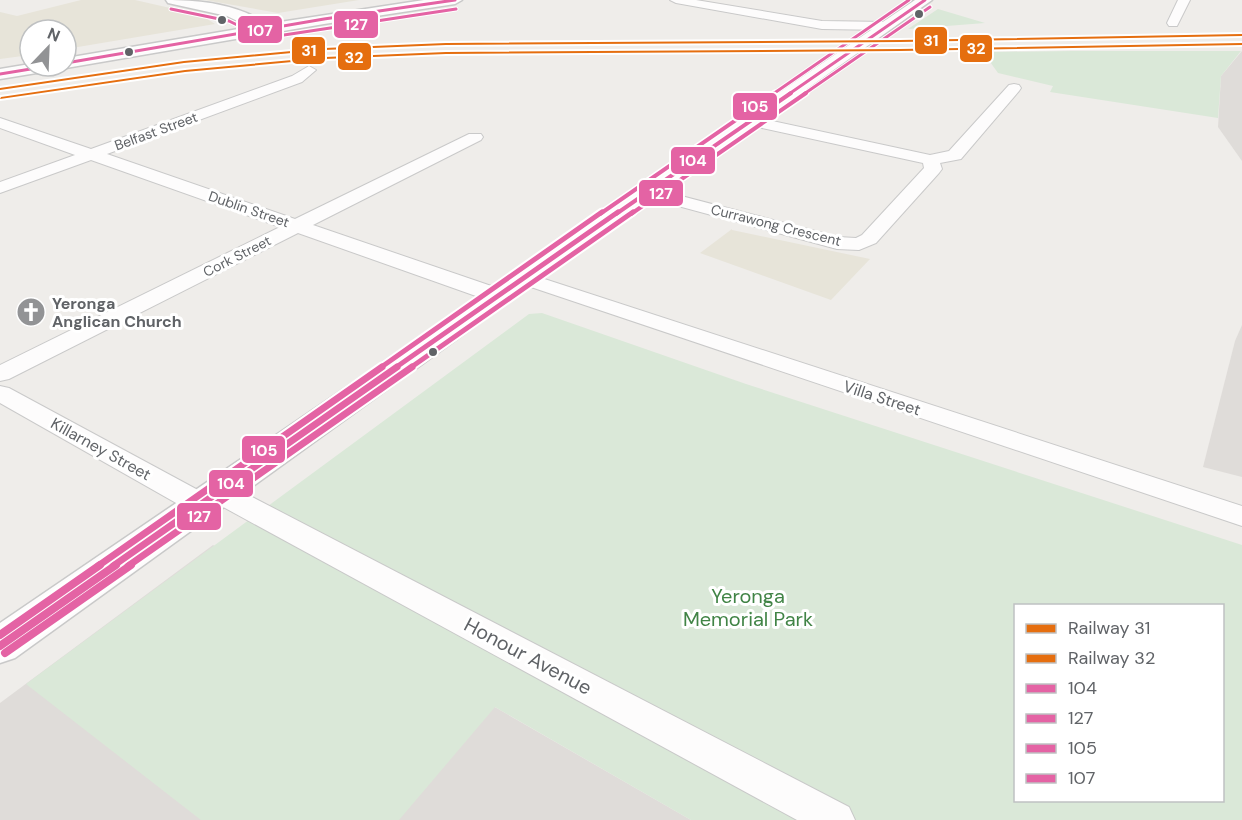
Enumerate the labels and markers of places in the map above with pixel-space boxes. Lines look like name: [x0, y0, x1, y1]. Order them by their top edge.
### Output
unlabelled marker: [913, 8, 925, 20]
unlabelled marker: [216, 14, 228, 26]
unlabelled marker: [123, 46, 135, 58]
place label: Yeronga Anglican Church: [52, 293, 182, 332]
church icon: Yeronga Anglican Church: [15, 296, 47, 328]
unlabelled marker: [427, 346, 439, 358]

